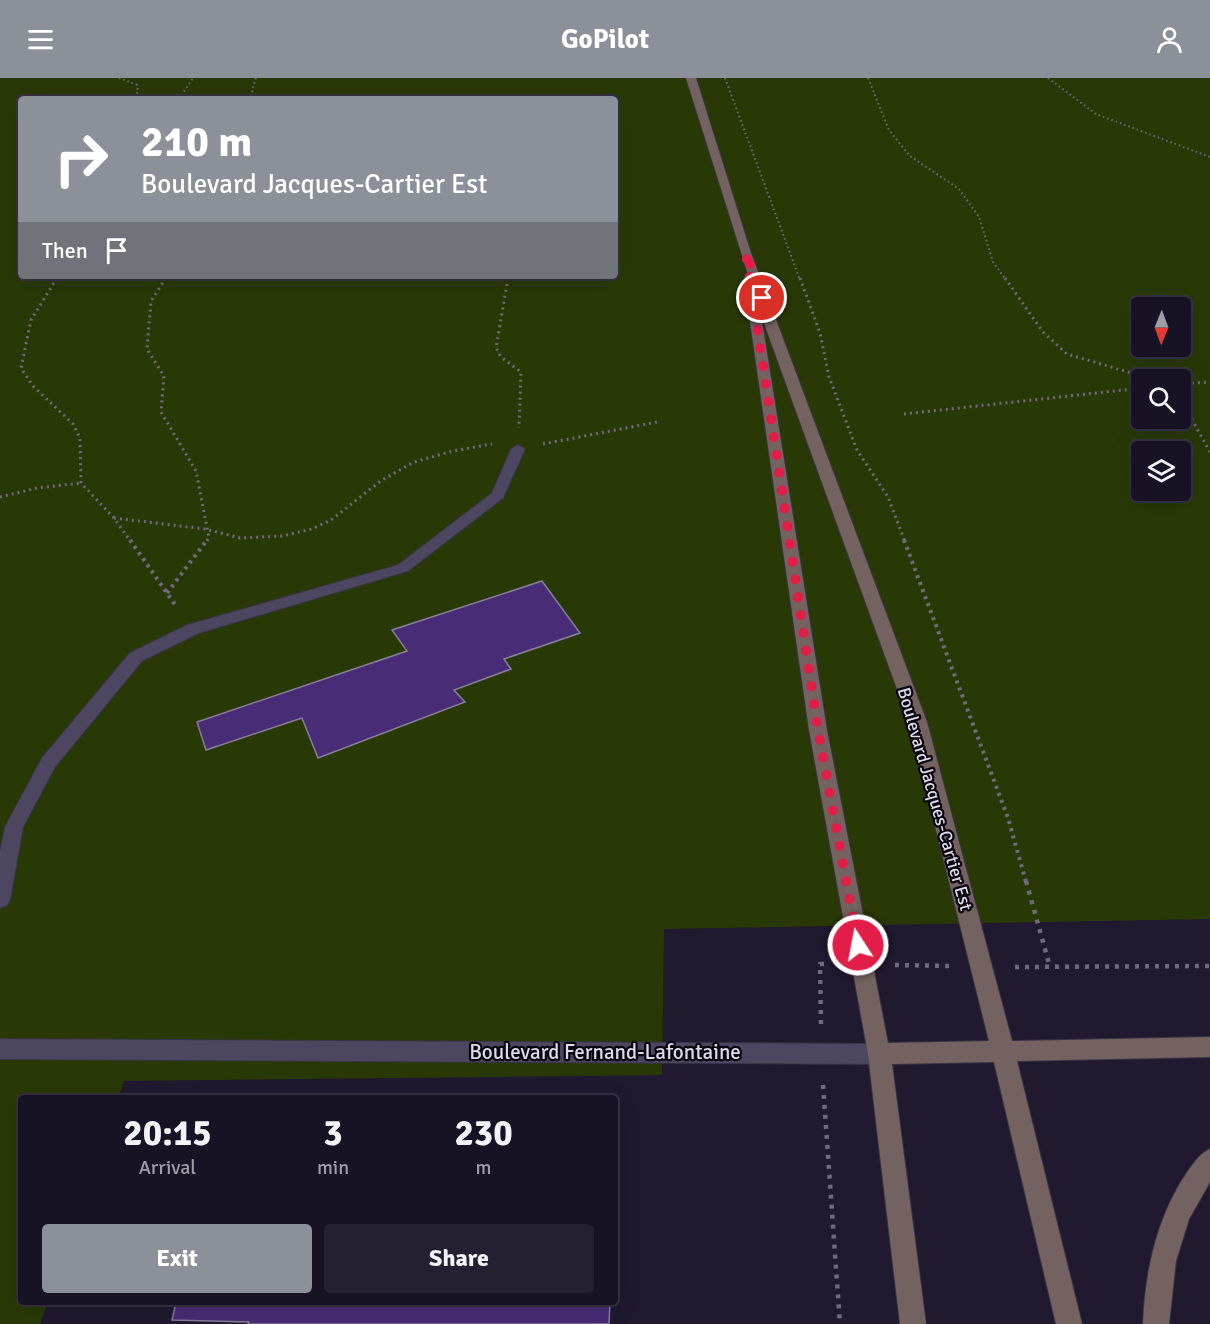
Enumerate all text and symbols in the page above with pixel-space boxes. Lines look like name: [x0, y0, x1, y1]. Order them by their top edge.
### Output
icon: menu: [24, 23, 57, 56]
text: GoPilot: [561, 23, 649, 56]
icon: person: [1153, 23, 1186, 56]
text: 210 m: [141, 117, 252, 168]
icon: right: [42, 120, 120, 198]
text: Boulevard Jacques-Cartier Est: [141, 168, 488, 201]
icon: arrive: [100, 234, 133, 267]
text: Then: [42, 237, 88, 264]
pin: [736, 272, 787, 323]
icon: arrive: [745, 281, 778, 314]
north arrow: [1131, 297, 1191, 357]
map controls: [1131, 297, 1191, 501]
button: search: [1131, 369, 1191, 429]
button: layers: [1131, 441, 1191, 501]
street label: Boulevard Jacques-Cartier Est: [893, 685, 977, 913]
position arrow: [826, 913, 890, 977]
street label: Boulevard Fernand-Lafontaine: [469, 1039, 741, 1065]
text: 20:15: [123, 1111, 212, 1156]
text: 3: [323, 1111, 343, 1156]
text: 230: [454, 1111, 513, 1156]
text: Arrival: [139, 1155, 196, 1180]
text: min: [317, 1155, 349, 1180]
text: m: [476, 1155, 492, 1180]
button: Exit: [42, 1224, 312, 1293]
button: Share: [324, 1224, 594, 1293]

